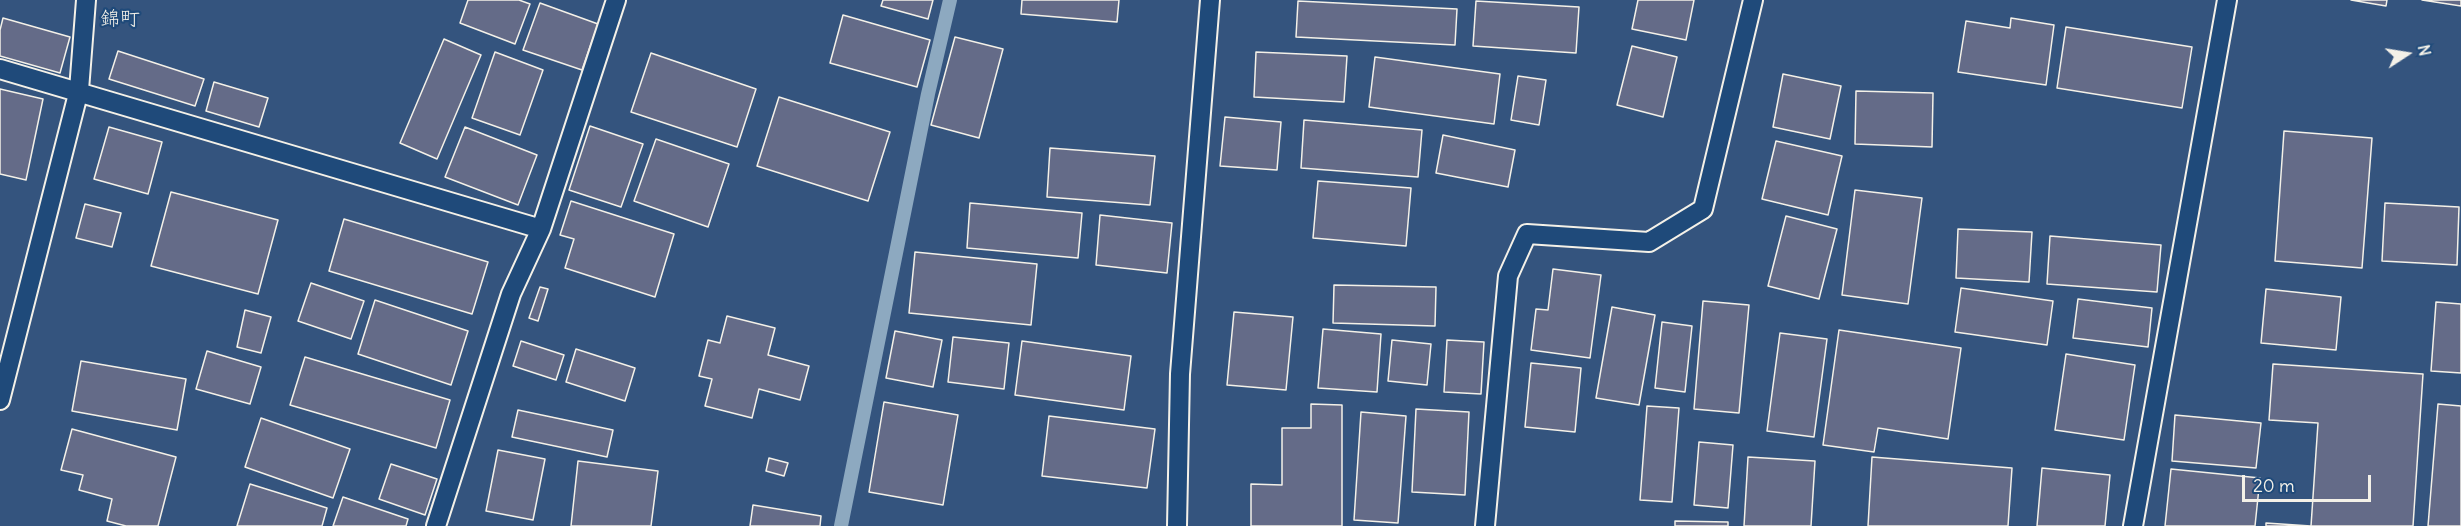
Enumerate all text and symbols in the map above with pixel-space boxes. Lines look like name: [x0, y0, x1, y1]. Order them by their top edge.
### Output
district label: 錦町: [100, 7, 140, 31]
north arrow: [2377, 24, 2437, 84]
text: N: [2414, 43, 2436, 58]
scale bar: [2245, 463, 2374, 501]
text: 20 m: [2253, 474, 2295, 497]

